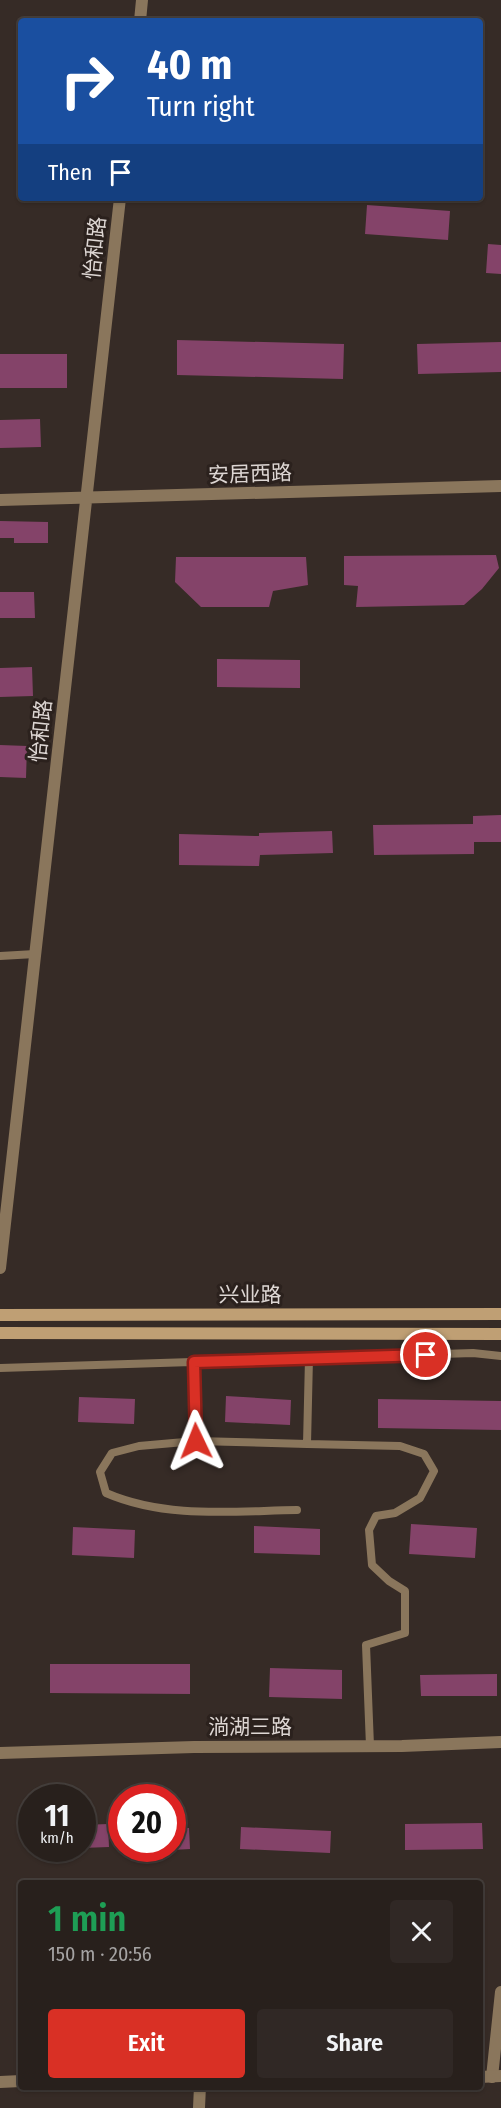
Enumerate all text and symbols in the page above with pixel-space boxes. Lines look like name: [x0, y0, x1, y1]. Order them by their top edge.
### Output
text: 40 m: [147, 40, 232, 90]
icon: right: [48, 42, 126, 120]
text: Turn right: [147, 91, 255, 123]
icon: arrive: [104, 156, 137, 189]
text: Then: [48, 159, 92, 186]
street label: 怡和路: [79, 215, 111, 281]
street label: 安居西路: [208, 460, 292, 488]
street label: 怡和路: [25, 698, 57, 764]
street label: 兴业路: [219, 1282, 282, 1308]
pin: [400, 1329, 451, 1380]
icon: arrive: [409, 1338, 442, 1371]
position arrow: [164, 1409, 228, 1473]
street label: 淌湖三路: [208, 1714, 292, 1740]
speed limit sign: 20: [108, 1784, 186, 1862]
text: 11: [45, 1798, 69, 1834]
text: km/h: [40, 1829, 74, 1847]
text: 1 min: [48, 1897, 126, 1941]
button: close: [390, 1900, 453, 1963]
text: 150 m · 20:56: [48, 1942, 152, 1966]
button: Exit: [48, 2009, 245, 2078]
button: Share: [257, 2009, 453, 2078]

